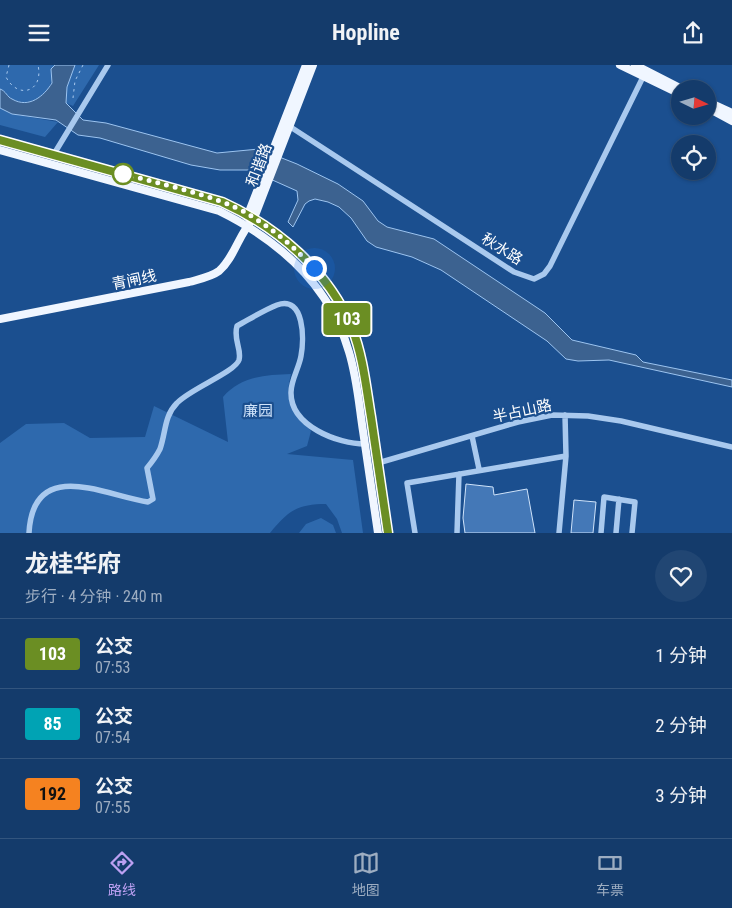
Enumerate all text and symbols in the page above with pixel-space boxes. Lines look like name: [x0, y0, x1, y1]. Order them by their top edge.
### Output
icon: menu: [25, 19, 53, 47]
icon: share: [679, 19, 707, 47]
text: Hopline: [332, 20, 400, 45]
north arrow: [671, 80, 716, 125]
map controls: [671, 80, 716, 180]
button: locate: [671, 135, 716, 180]
street label: 和谐路: [243, 141, 275, 189]
unlabelled marker: [112, 163, 134, 185]
street label: 秋水路: [478, 229, 526, 269]
your location: [302, 256, 327, 281]
street label: 青闸线: [110, 267, 158, 293]
line badge: 103: [318, 303, 376, 335]
text: 103: [333, 308, 361, 329]
street label: 半占山路: [491, 396, 553, 426]
park label: 廉园: [243, 402, 273, 420]
text: 龙桂华府: [25, 550, 121, 578]
button: heart: [655, 550, 707, 602]
text: 步行 · 4 分钟 · 240 m: [25, 587, 162, 606]
text: 公交: [95, 635, 133, 658]
text: 103: [39, 643, 66, 664]
text: 1 分钟: [655, 644, 707, 667]
text: 07:53: [95, 658, 130, 677]
text: 公交: [95, 705, 133, 728]
text: 85: [43, 713, 62, 734]
text: 2 分钟: [655, 714, 707, 737]
text: 07:54: [95, 728, 130, 747]
text: 公交: [95, 775, 133, 798]
text: 192: [39, 783, 66, 804]
text: 3 分钟: [655, 784, 707, 807]
text: 07:55: [95, 798, 130, 817]
tab: 路线: [108, 849, 136, 899]
tab: 地图: [352, 849, 380, 899]
tab: 车票: [596, 849, 624, 899]

